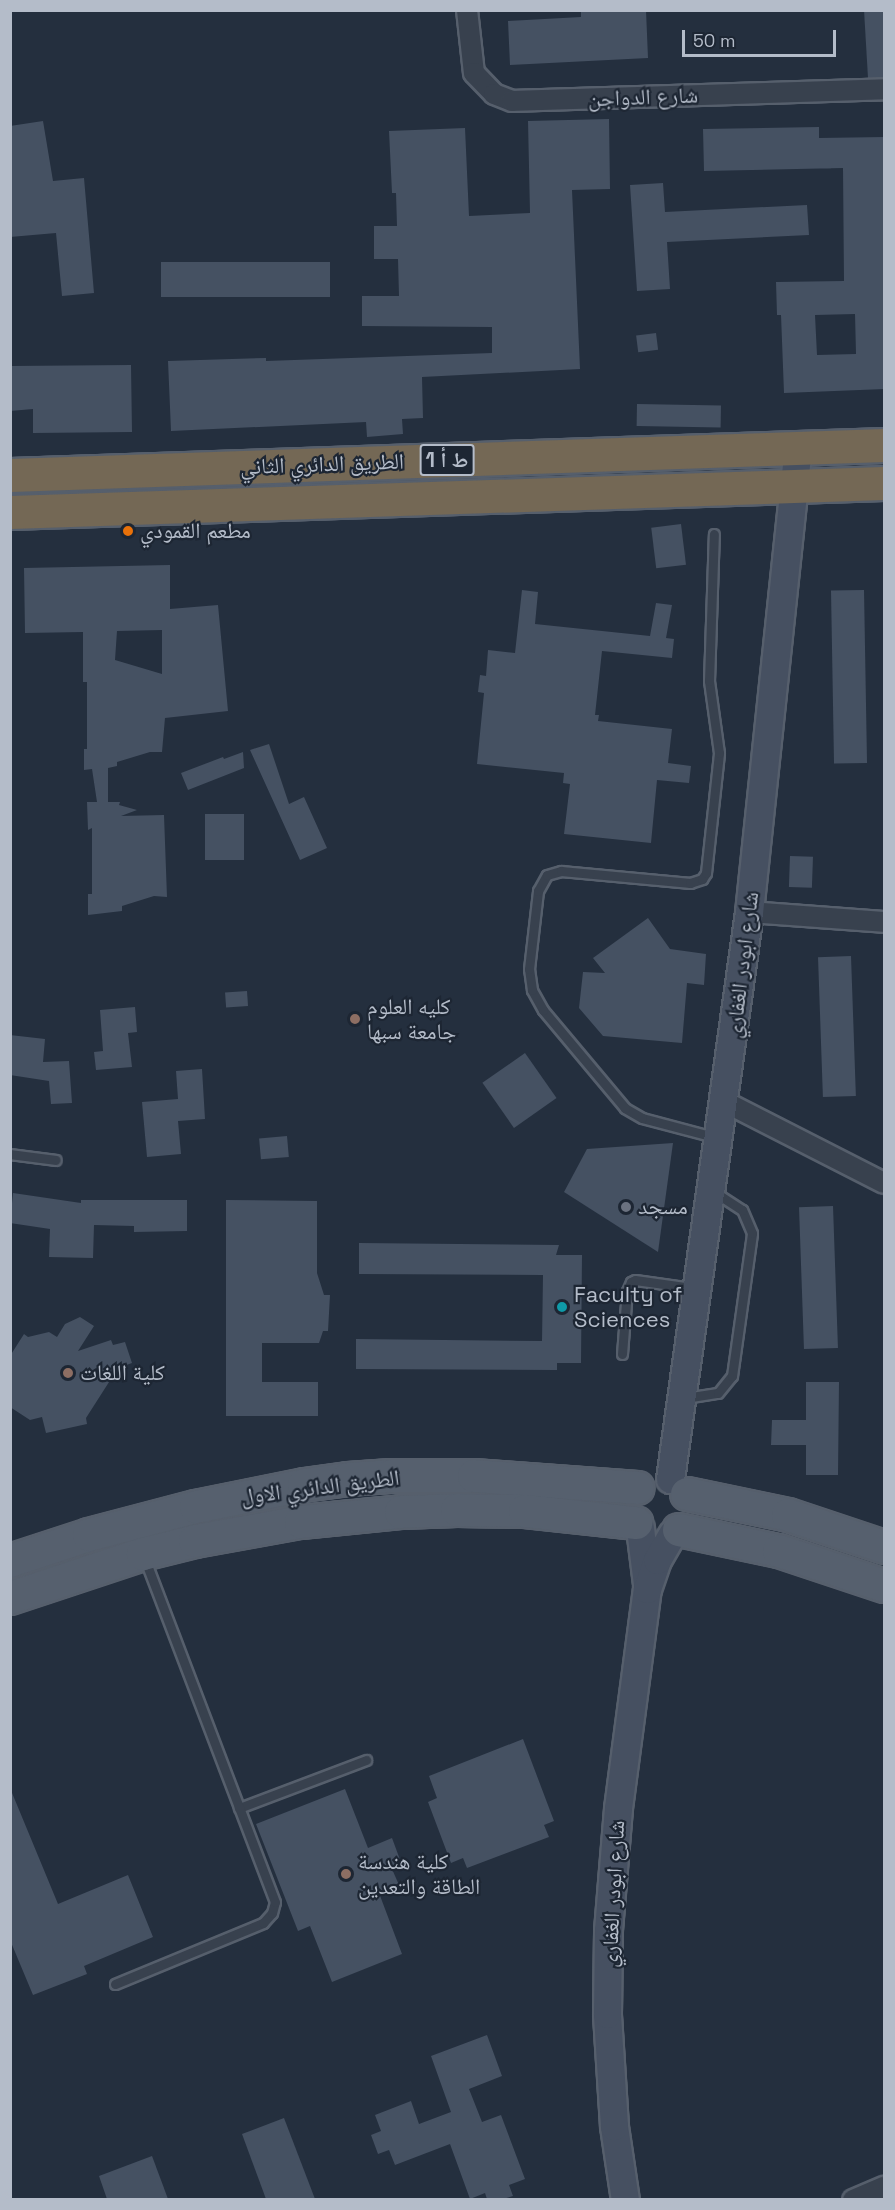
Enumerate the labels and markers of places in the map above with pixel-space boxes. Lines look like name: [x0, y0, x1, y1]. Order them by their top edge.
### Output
place label: مطعم القمودي: [140, 518, 251, 544]
marker: مطعم القمودي: [121, 524, 135, 538]
place label: كليه العلوم جامعة سبها: [367, 993, 456, 1044]
marker: كليه العلوم جامعة سبها: [348, 1012, 362, 1026]
place label: مسجد: [638, 1194, 688, 1220]
marker: مسجد: [619, 1200, 633, 1214]
place label: Faculty of Sciences: [574, 1281, 682, 1332]
marker: Faculty of Sciences: [555, 1300, 569, 1314]
place label: كلية اللغات: [80, 1360, 165, 1386]
marker: كلية اللغات: [61, 1366, 75, 1380]
place label: كلية هندسة الطاقة والتعدين: [358, 1848, 480, 1900]
marker: كلية هندسة الطاقة والتعدين: [339, 1867, 353, 1881]

